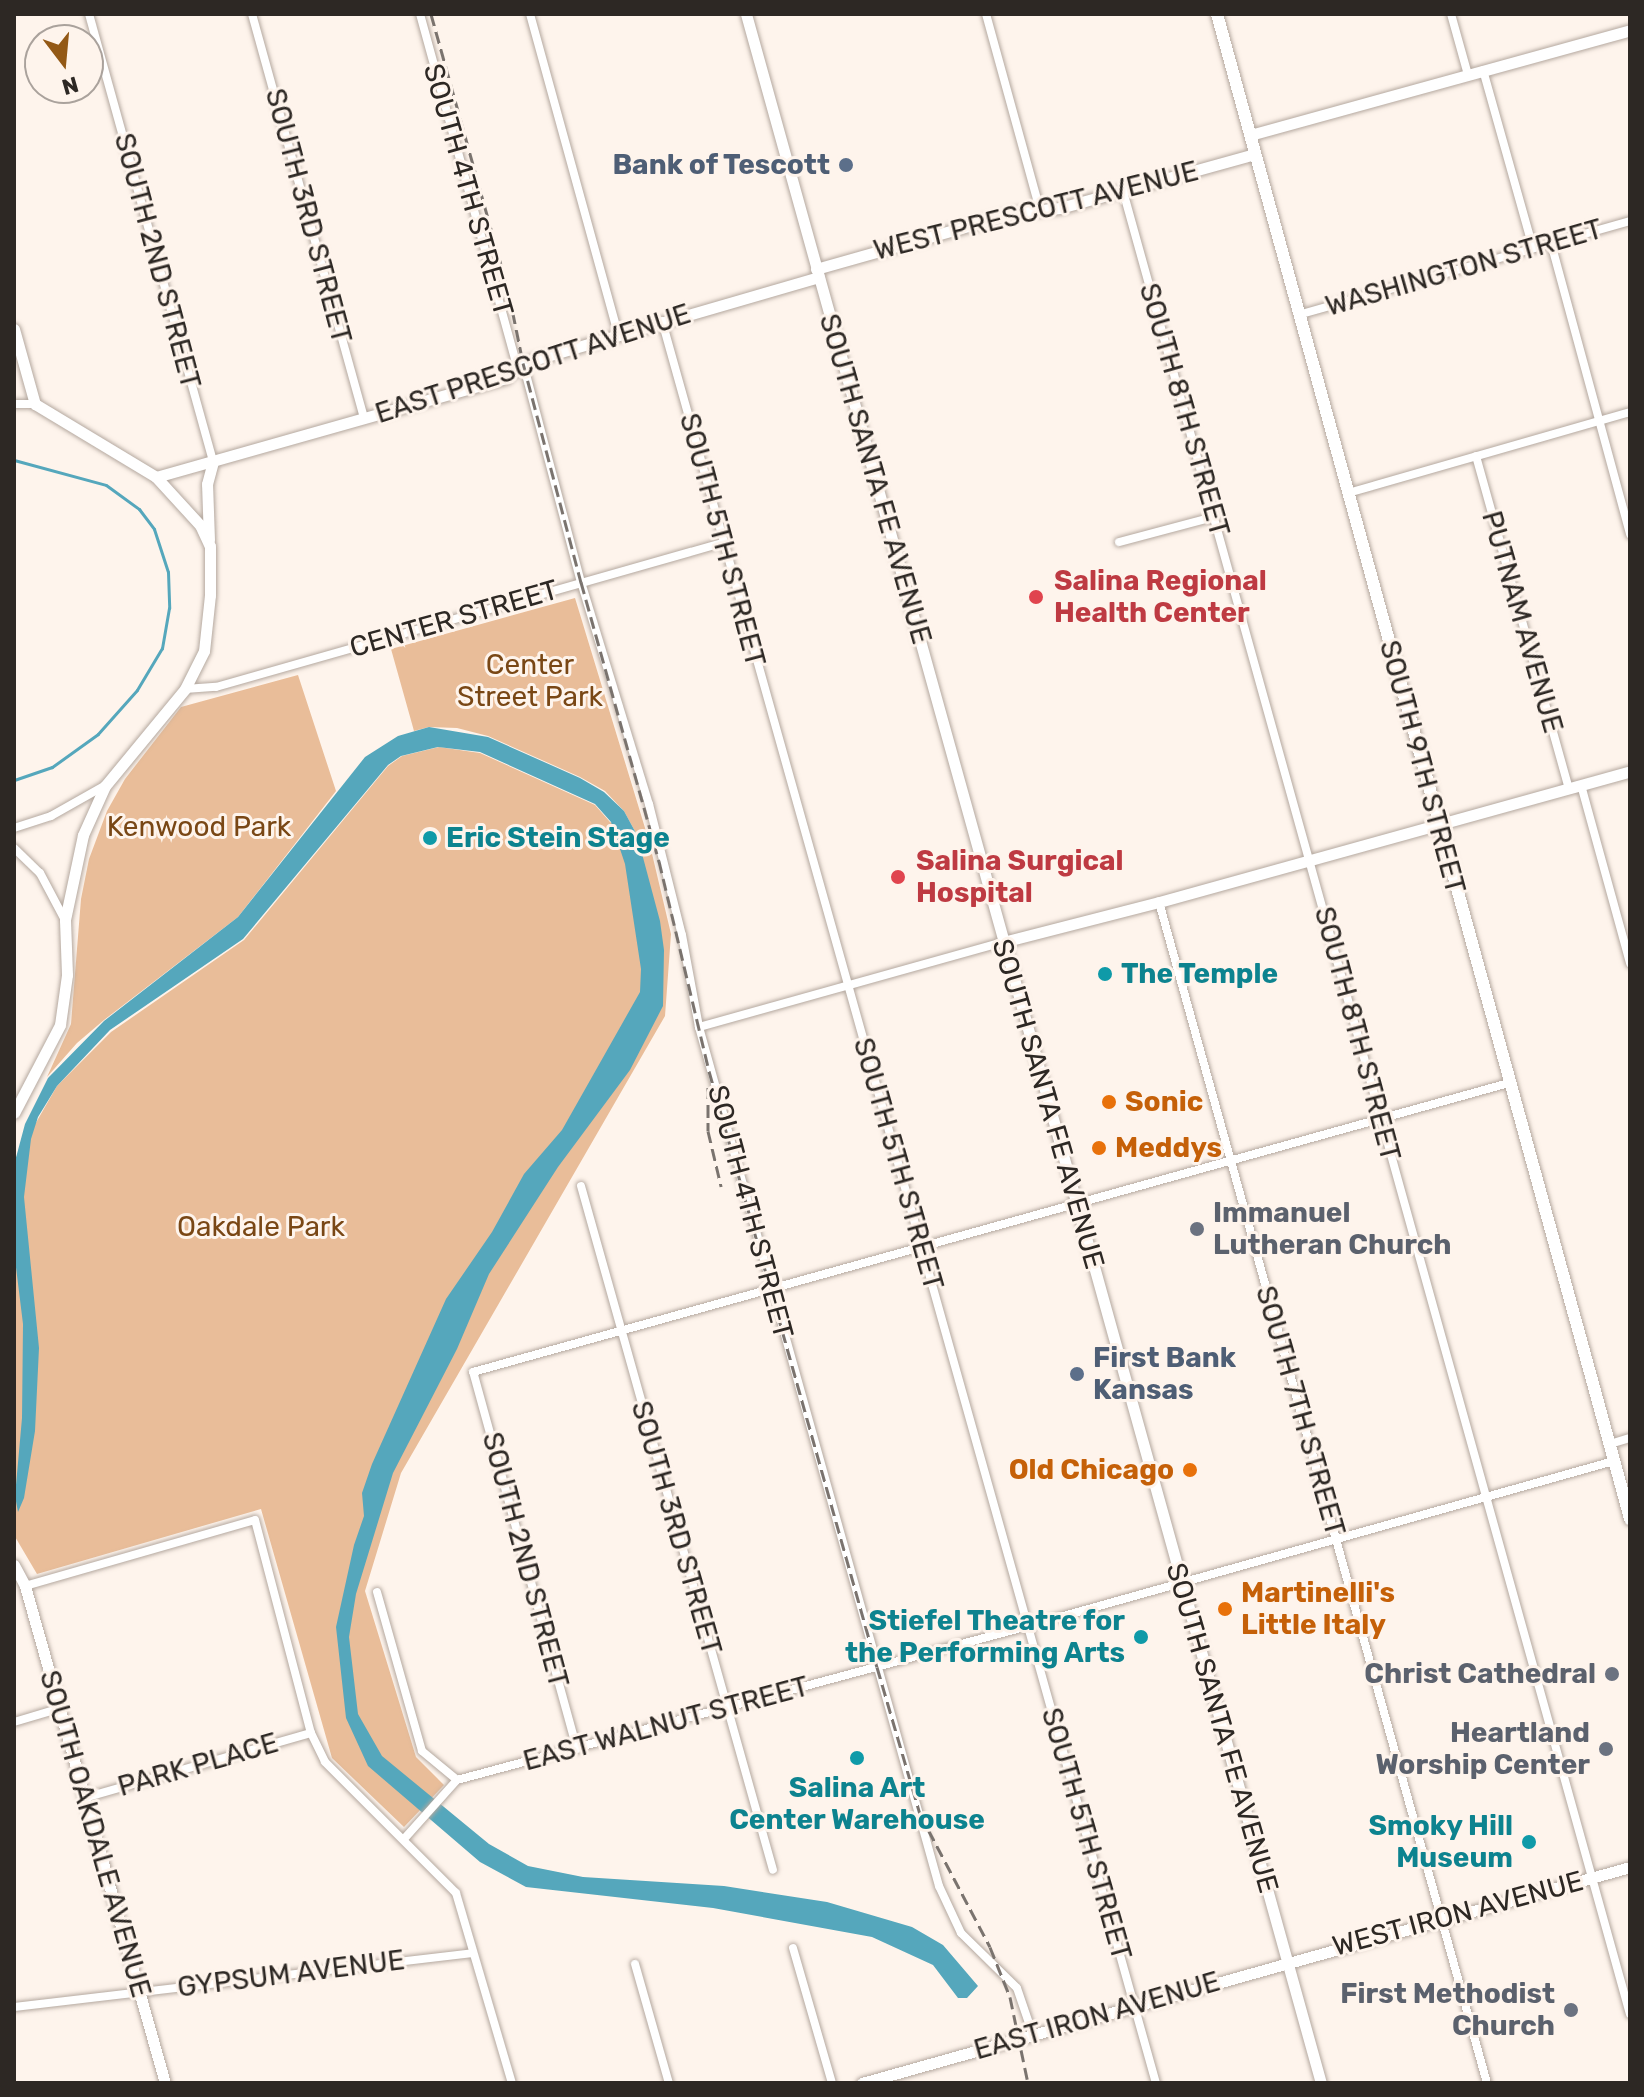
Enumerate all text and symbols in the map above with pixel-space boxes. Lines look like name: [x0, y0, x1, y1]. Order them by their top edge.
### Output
north arrow: [24, 24, 104, 104]
street label: SOUTH 4TH STREET: [416, 60, 520, 320]
text: N: [59, 70, 82, 101]
street label: SOUTH 3RD STREET: [258, 85, 358, 347]
street label: SOUTH 2ND STREET: [107, 130, 207, 392]
place label: Bank of Tescott: [611, 148, 830, 182]
street label: WEST PRESCOTT AVENUE: [869, 154, 1203, 268]
marker: Bank of Tescott: [837, 156, 855, 174]
street label: WASHINGTON STREET: [1322, 212, 1606, 324]
street label: SOUTH 8TH STREET: [1132, 280, 1236, 540]
street label: EAST PRESCOTT AVENUE: [370, 297, 696, 431]
street label: SOUTH SANTA FE AVENUE: [812, 309, 938, 649]
street label: SOUTH 5TH STREET: [672, 410, 772, 670]
street label: PUTNAM AVENUE: [1474, 507, 1570, 737]
place label: Salina Regional Health Center: [1054, 564, 1267, 630]
street label: CENTER STREET: [346, 573, 562, 665]
marker: Salina Regional Health Center: [1025, 586, 1047, 608]
street label: SOUTH 9TH STREET: [1372, 637, 1472, 897]
park label: Center Street Park: [457, 648, 603, 714]
park label: Kenwood Park: [107, 810, 291, 844]
place label: Eric Stein Stage: [446, 821, 670, 855]
marker: Eric Stein Stage: [421, 829, 439, 847]
place label: Salina Surgical Hospital: [916, 844, 1123, 910]
marker: Salina Surgical Hospital: [887, 866, 909, 888]
street label: SOUTH 8TH STREET: [1307, 903, 1407, 1165]
street label: SOUTH SANTA FE AVENUE: [985, 934, 1111, 1274]
place label: The Temple: [1121, 957, 1279, 991]
marker: The Temple: [1096, 965, 1114, 983]
street label: SOUTH 5TH STREET: [846, 1034, 950, 1294]
street label: SOUTH 4TH STREET: [700, 1082, 800, 1342]
place label: Sonic: [1125, 1085, 1203, 1119]
marker: Sonic: [1100, 1093, 1118, 1111]
place label: Meddys: [1115, 1131, 1222, 1165]
marker: Meddys: [1090, 1139, 1108, 1157]
place label: Immanuel Lutheran Church: [1213, 1196, 1451, 1262]
park label: Oakdale Park: [177, 1210, 345, 1244]
marker: Immanuel Lutheran Church: [1188, 1220, 1206, 1238]
street label: SOUTH 7TH STREET: [1248, 1282, 1352, 1540]
place label: First Bank Kansas: [1093, 1341, 1236, 1407]
marker: First Bank Kansas: [1068, 1365, 1086, 1383]
street label: SOUTH 3RD STREET: [624, 1397, 728, 1659]
street label: SOUTH 2ND STREET: [475, 1429, 575, 1691]
place label: Old Chicago: [1009, 1453, 1174, 1487]
marker: Old Chicago: [1181, 1461, 1199, 1479]
street label: SOUTH SANTA FE AVENUE: [1159, 1558, 1285, 1898]
place label: Martinelli's Little Italy: [1241, 1576, 1395, 1642]
marker: Martinelli's Little Italy: [1216, 1600, 1234, 1618]
place label: Stiefel Theatre for the Performing Arts: [844, 1604, 1125, 1670]
marker: Stiefel Theatre for the Performing Arts: [1132, 1628, 1150, 1646]
place label: Christ Cathedral: [1364, 1657, 1596, 1691]
marker: Christ Cathedral: [1603, 1665, 1621, 1683]
street label: SOUTH OAKDALE AVENUE: [32, 1666, 158, 2002]
street label: EAST WALNUT STREET: [519, 1669, 813, 1779]
street label: SOUTH 5TH STREET: [1034, 1704, 1138, 1964]
place label: Heartland Worship Center: [1376, 1716, 1590, 1782]
street label: PARK PLACE: [114, 1726, 282, 1804]
marker: Heartland Worship Center: [1597, 1740, 1615, 1758]
marker: Salina Art Center Warehouse: [848, 1749, 866, 1767]
place label: Salina Art Center Warehouse: [729, 1771, 985, 1837]
place label: Smoky Hill Museum: [1368, 1809, 1513, 1875]
marker: Smoky Hill Museum: [1520, 1833, 1538, 1851]
street label: WEST IRON AVENUE: [1328, 1864, 1588, 1964]
street label: GYPSUM AVENUE: [175, 1943, 407, 2005]
street label: EAST IRON AVENUE: [969, 1965, 1225, 2067]
place label: First Methodist Church: [1340, 1977, 1555, 2043]
marker: First Methodist Church: [1562, 2001, 1580, 2019]

